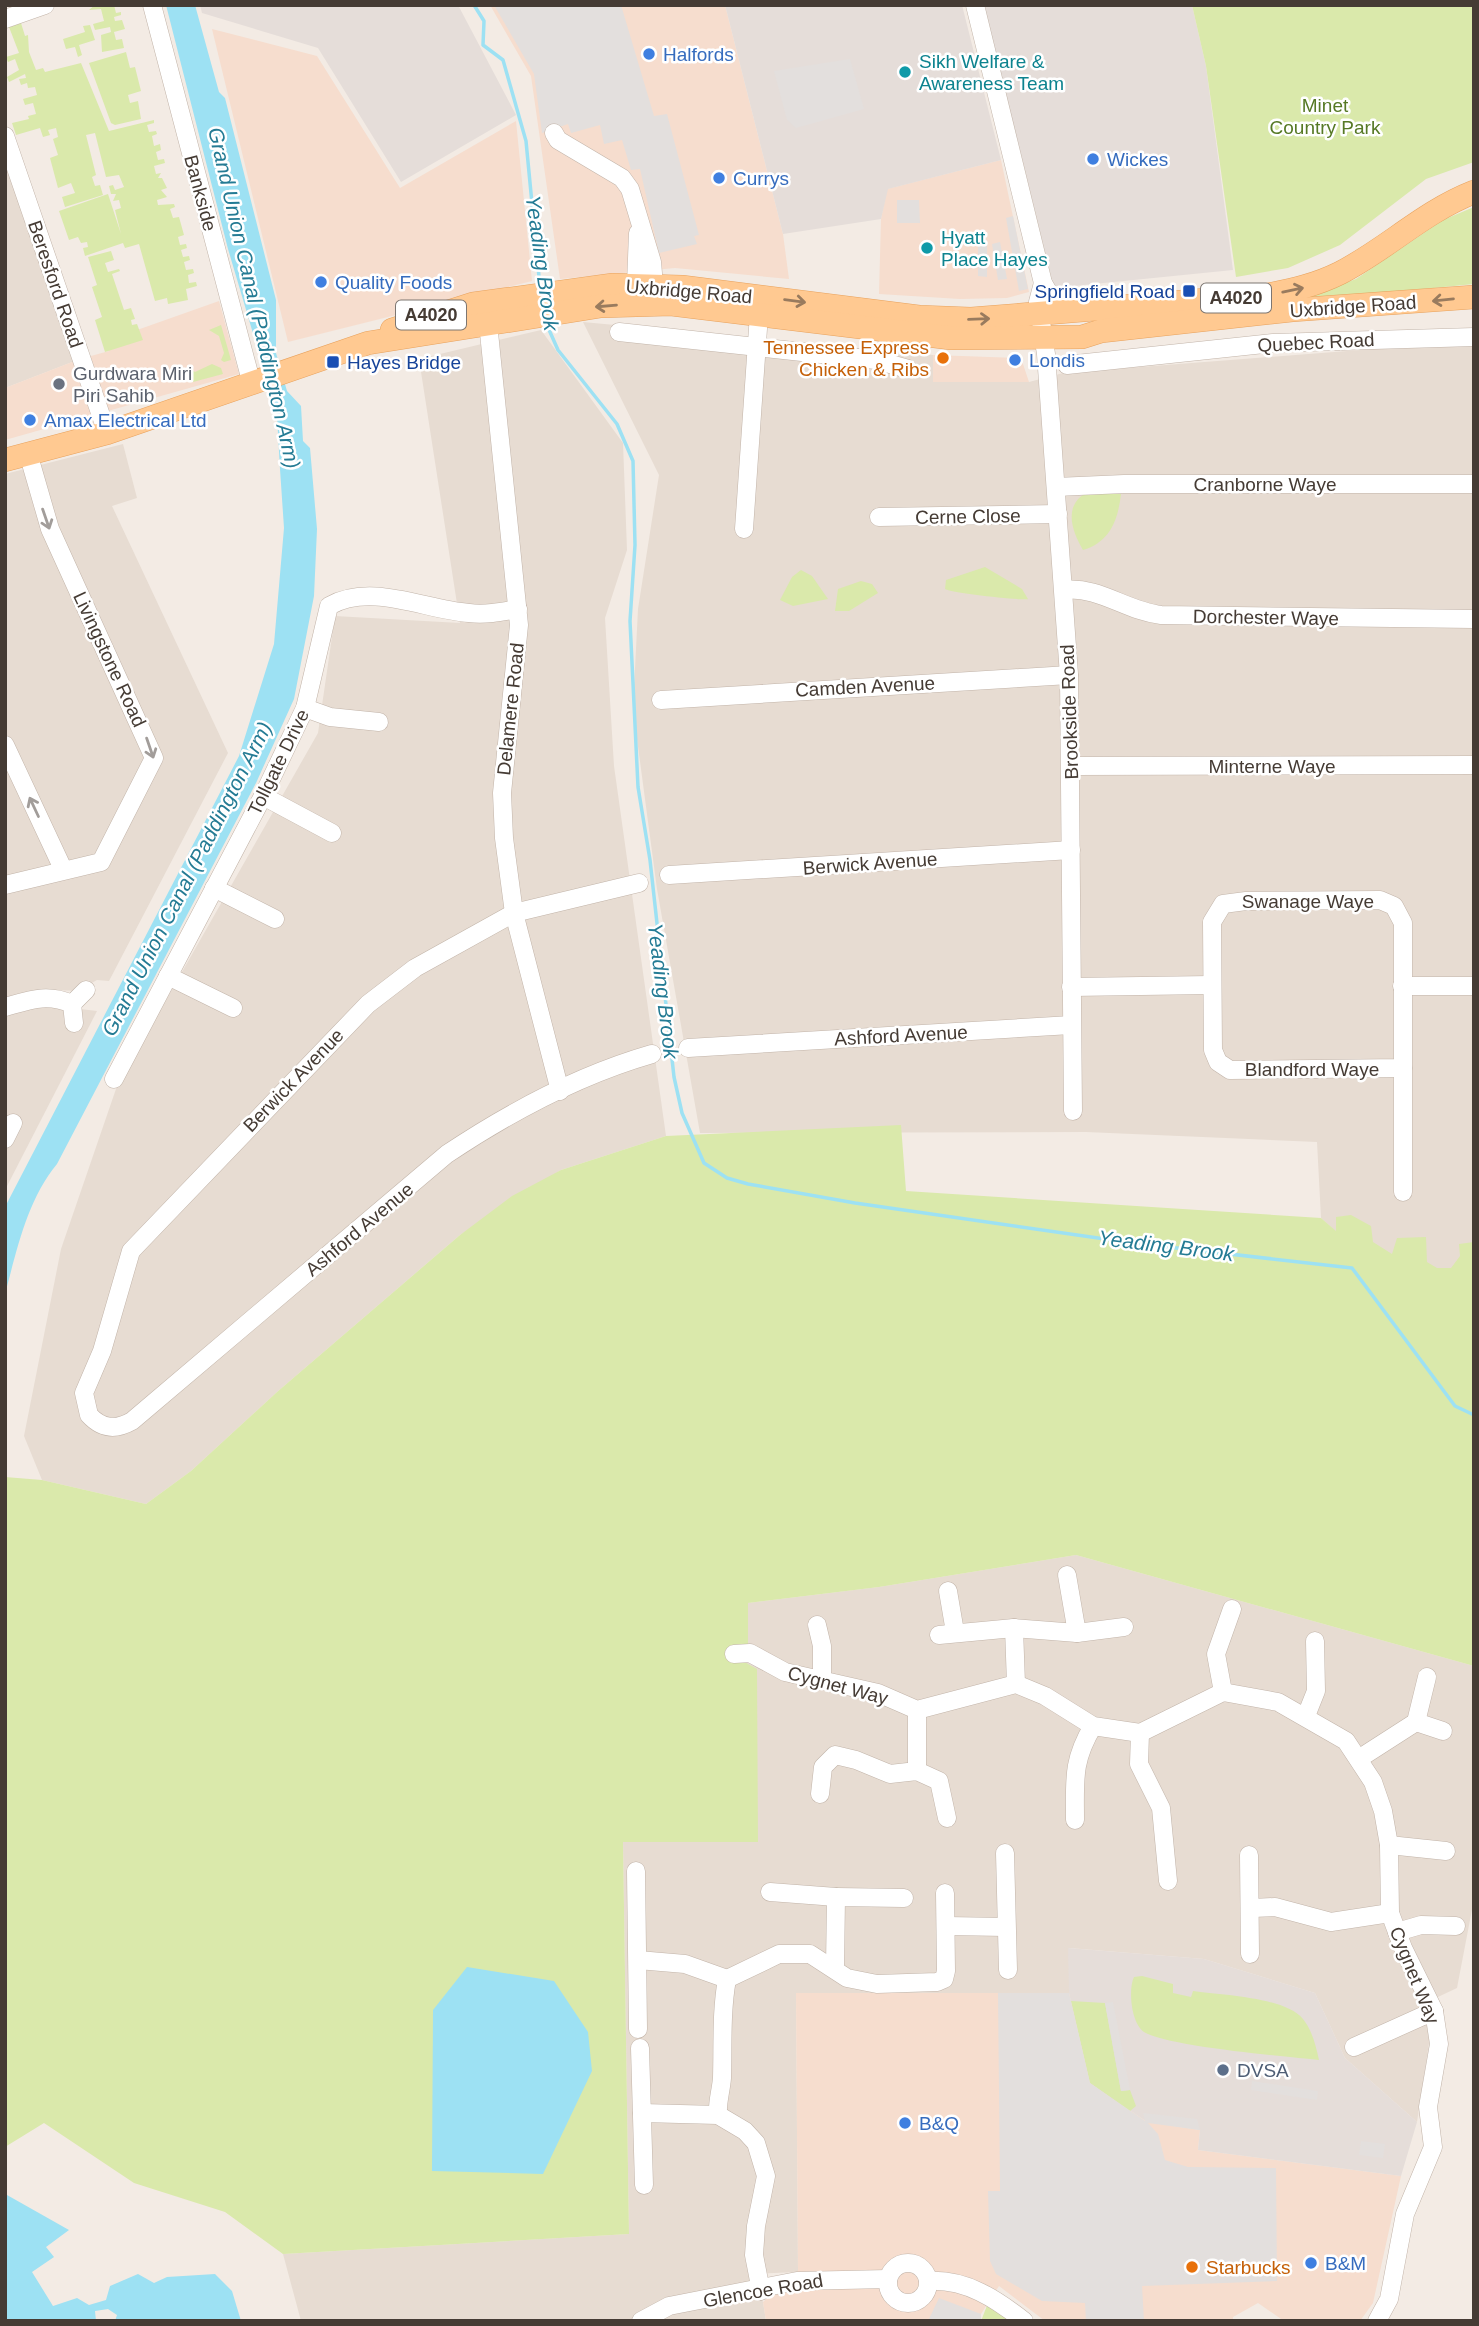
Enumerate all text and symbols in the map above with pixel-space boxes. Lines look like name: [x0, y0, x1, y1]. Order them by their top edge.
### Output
place label: Halfords: [663, 44, 734, 65]
marker: Halfords: [641, 46, 657, 62]
place label: Sikh Welfare & Awareness Team: [919, 51, 1064, 94]
marker: Sikh Welfare & Awareness Team: [897, 64, 913, 80]
park label: Minet Country Park: [1270, 95, 1381, 138]
water label: Grand Union Canal (Paddington Arm): [204, 125, 305, 471]
place label: Wickes: [1107, 149, 1168, 170]
marker: Wickes: [1085, 151, 1101, 167]
street label: Bankside: [180, 153, 221, 234]
place label: Currys: [733, 168, 789, 189]
marker: Currys: [711, 170, 727, 186]
water label: Yeading Brook: [522, 194, 564, 334]
street label: Beresford Road: [24, 218, 87, 350]
place label: Hyatt Place Hayes: [941, 227, 1048, 270]
marker: Hyatt Place Hayes: [919, 240, 935, 256]
place label: Quality Foods: [335, 272, 452, 293]
marker: Quality Foods: [313, 274, 329, 290]
street label: Uxbridge Road: [625, 276, 753, 307]
place label: Springfield Road: [1035, 281, 1175, 302]
one-way arrow: [1281, 282, 1304, 296]
marker: Springfield Road: [1181, 283, 1197, 299]
road number: A4020: [1201, 284, 1271, 312]
street label: Uxbridge Road: [1289, 292, 1417, 321]
one-way arrow: [1432, 294, 1455, 307]
one-way arrow: [783, 295, 806, 308]
road number: A4020: [396, 300, 466, 330]
one-way arrow: [595, 300, 618, 313]
one-way arrow: [967, 312, 990, 325]
street label: Quebec Road: [1257, 329, 1375, 356]
place label: Tennessee Express Chicken & Ribs: [763, 337, 929, 380]
marker: Tennessee Express Chicken & Ribs: [935, 350, 951, 366]
place label: Londis: [1029, 350, 1085, 371]
place label: Hayes Bridge: [347, 352, 461, 373]
marker: Londis: [1007, 352, 1023, 368]
marker: Hayes Bridge: [325, 354, 341, 370]
place label: Gurdwara Miri Piri Sahib: [73, 363, 192, 406]
marker: Gurdwara Miri Piri Sahib: [51, 376, 67, 392]
place label: Amax Electrical Ltd: [44, 410, 207, 431]
marker: Amax Electrical Ltd: [22, 412, 38, 428]
street label: Cranborne Waye: [1194, 474, 1336, 495]
street label: Cerne Close: [915, 505, 1021, 528]
one-way arrow: [41, 508, 53, 530]
street label: Livingstone Road: [69, 588, 150, 730]
street label: Dorchester Waye: [1193, 606, 1339, 629]
street label: Delamere Road: [493, 642, 528, 776]
street label: Brookside Road: [1057, 644, 1082, 780]
street label: Camden Avenue: [794, 672, 936, 701]
street label: Tollgate Drive: [244, 706, 313, 819]
water label: Grand Union Canal (Paddington Arm): [97, 718, 276, 1040]
one-way arrow: [145, 737, 158, 759]
street label: Minterne Waye: [1208, 756, 1336, 777]
one-way arrow: [27, 797, 40, 818]
street label: Berwick Avenue: [802, 848, 938, 879]
street label: Swanage Waye: [1242, 891, 1374, 912]
water label: Yeading Brook: [644, 922, 683, 1062]
street label: Ashford Avenue: [834, 1022, 968, 1049]
street label: Berwick Avenue: [239, 1025, 348, 1136]
street label: Blandford Waye: [1245, 1059, 1379, 1080]
street label: Ashford Avenue: [301, 1178, 417, 1280]
water label: Yeading Brook: [1097, 1226, 1237, 1265]
street label: Cygnet Way: [786, 1662, 891, 1709]
street label: Cygnet Way: [1386, 1924, 1444, 2027]
place label: DVSA: [1237, 2060, 1289, 2081]
marker: DVSA: [1215, 2062, 1231, 2078]
place label: B&Q: [919, 2113, 959, 2134]
marker: B&Q: [897, 2115, 913, 2131]
place label: B&M: [1325, 2253, 1366, 2274]
marker: B&M: [1303, 2255, 1319, 2271]
place label: Starbucks: [1206, 2257, 1290, 2278]
marker: Starbucks: [1184, 2259, 1200, 2275]
street label: Glencoe Road: [701, 2270, 825, 2311]

